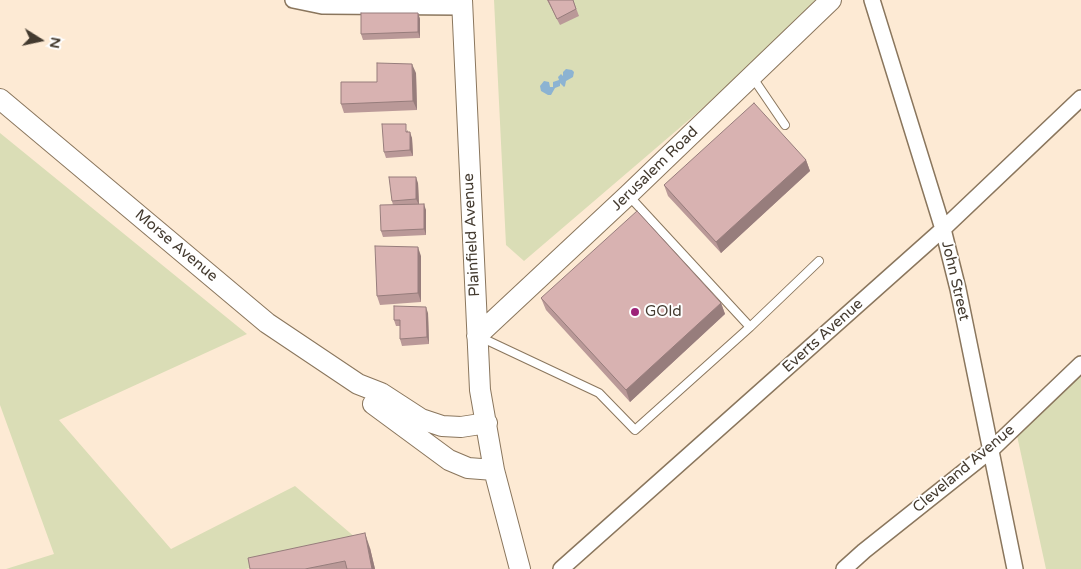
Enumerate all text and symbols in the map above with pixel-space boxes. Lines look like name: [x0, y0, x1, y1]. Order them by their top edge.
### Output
north arrow: [15, 15, 65, 65]
text: N: [46, 36, 65, 50]
street label: Jerusalem Road: [608, 123, 702, 215]
street label: Plainfield Avenue: [460, 173, 484, 297]
street label: Morse Avenue: [131, 206, 221, 286]
street label: John Street: [937, 239, 973, 323]
street label: Everts Avenue: [779, 295, 867, 377]
place label: GOld: [645, 303, 682, 321]
marker: GOld: [629, 306, 641, 318]
street label: Cleveland Avenue: [909, 421, 1019, 517]

